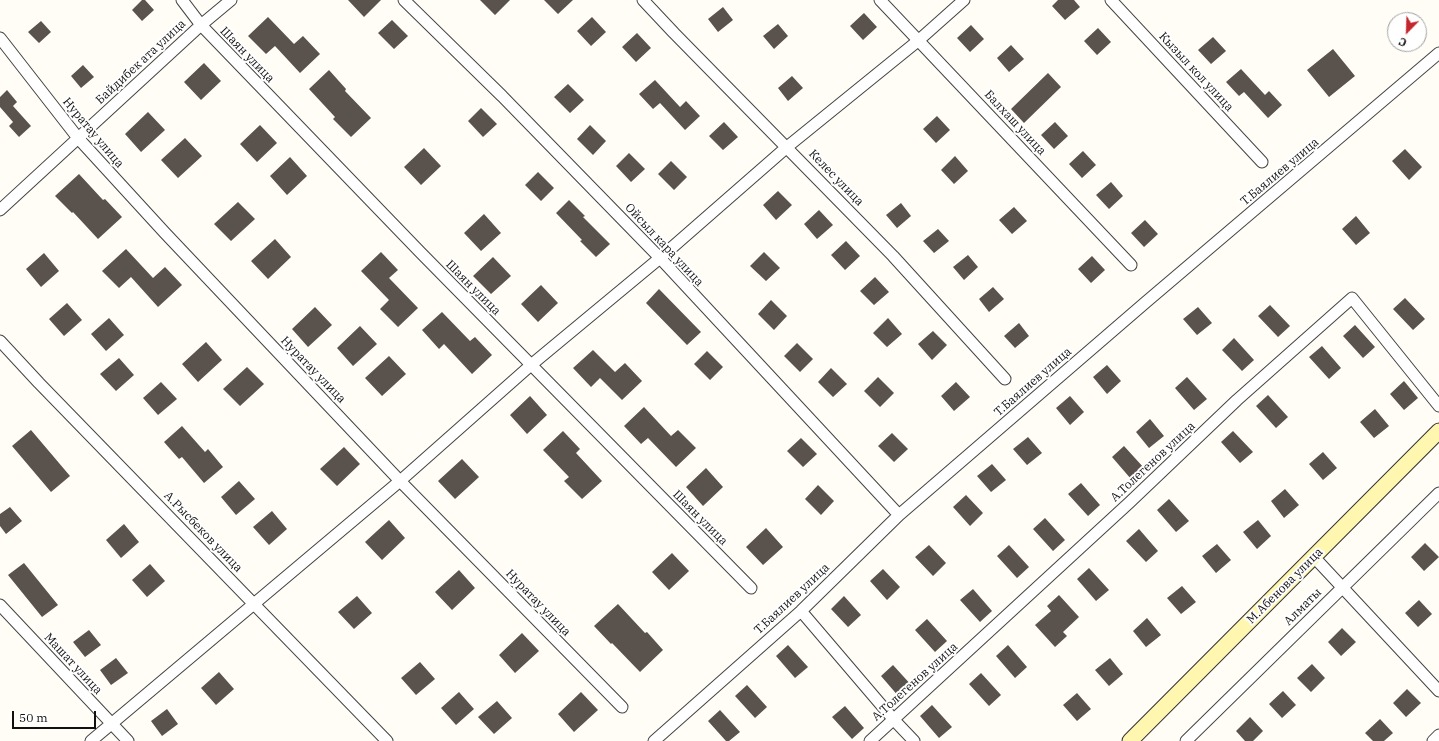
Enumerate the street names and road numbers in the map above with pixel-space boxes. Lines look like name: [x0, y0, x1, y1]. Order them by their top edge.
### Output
street label: Байдибек ата улица: [93, 17, 189, 107]
street label: Шаян улица: [217, 24, 277, 86]
street label: Кызыл кол улица: [1156, 30, 1236, 114]
street label: Балхаш улица: [981, 88, 1049, 158]
street label: Нуратау улица: [59, 95, 127, 171]
street label: Т.Баялиев улица: [1238, 135, 1322, 209]
street label: Келес улица: [806, 147, 866, 209]
street label: Ойсыл кара улица: [622, 201, 706, 289]
street label: Шаян улица: [443, 258, 503, 318]
street label: Нуратау улица: [278, 334, 348, 406]
street label: Т.Баялиев улица: [991, 345, 1075, 419]
street label: А.Толегенов улица: [1108, 419, 1198, 505]
street label: Шаян улица: [670, 488, 730, 548]
street label: А.Рысбеков улица: [161, 489, 245, 575]
street label: М.Абенова улица: [1244, 545, 1326, 627]
street label: Т.Баялиев улица: [751, 560, 833, 638]
street label: Нуратау улица: [503, 567, 573, 639]
street label: Алматы: [1281, 585, 1325, 629]
street label: Машат улица: [41, 630, 105, 698]
street label: А.Толегенов улица: [869, 640, 961, 724]

